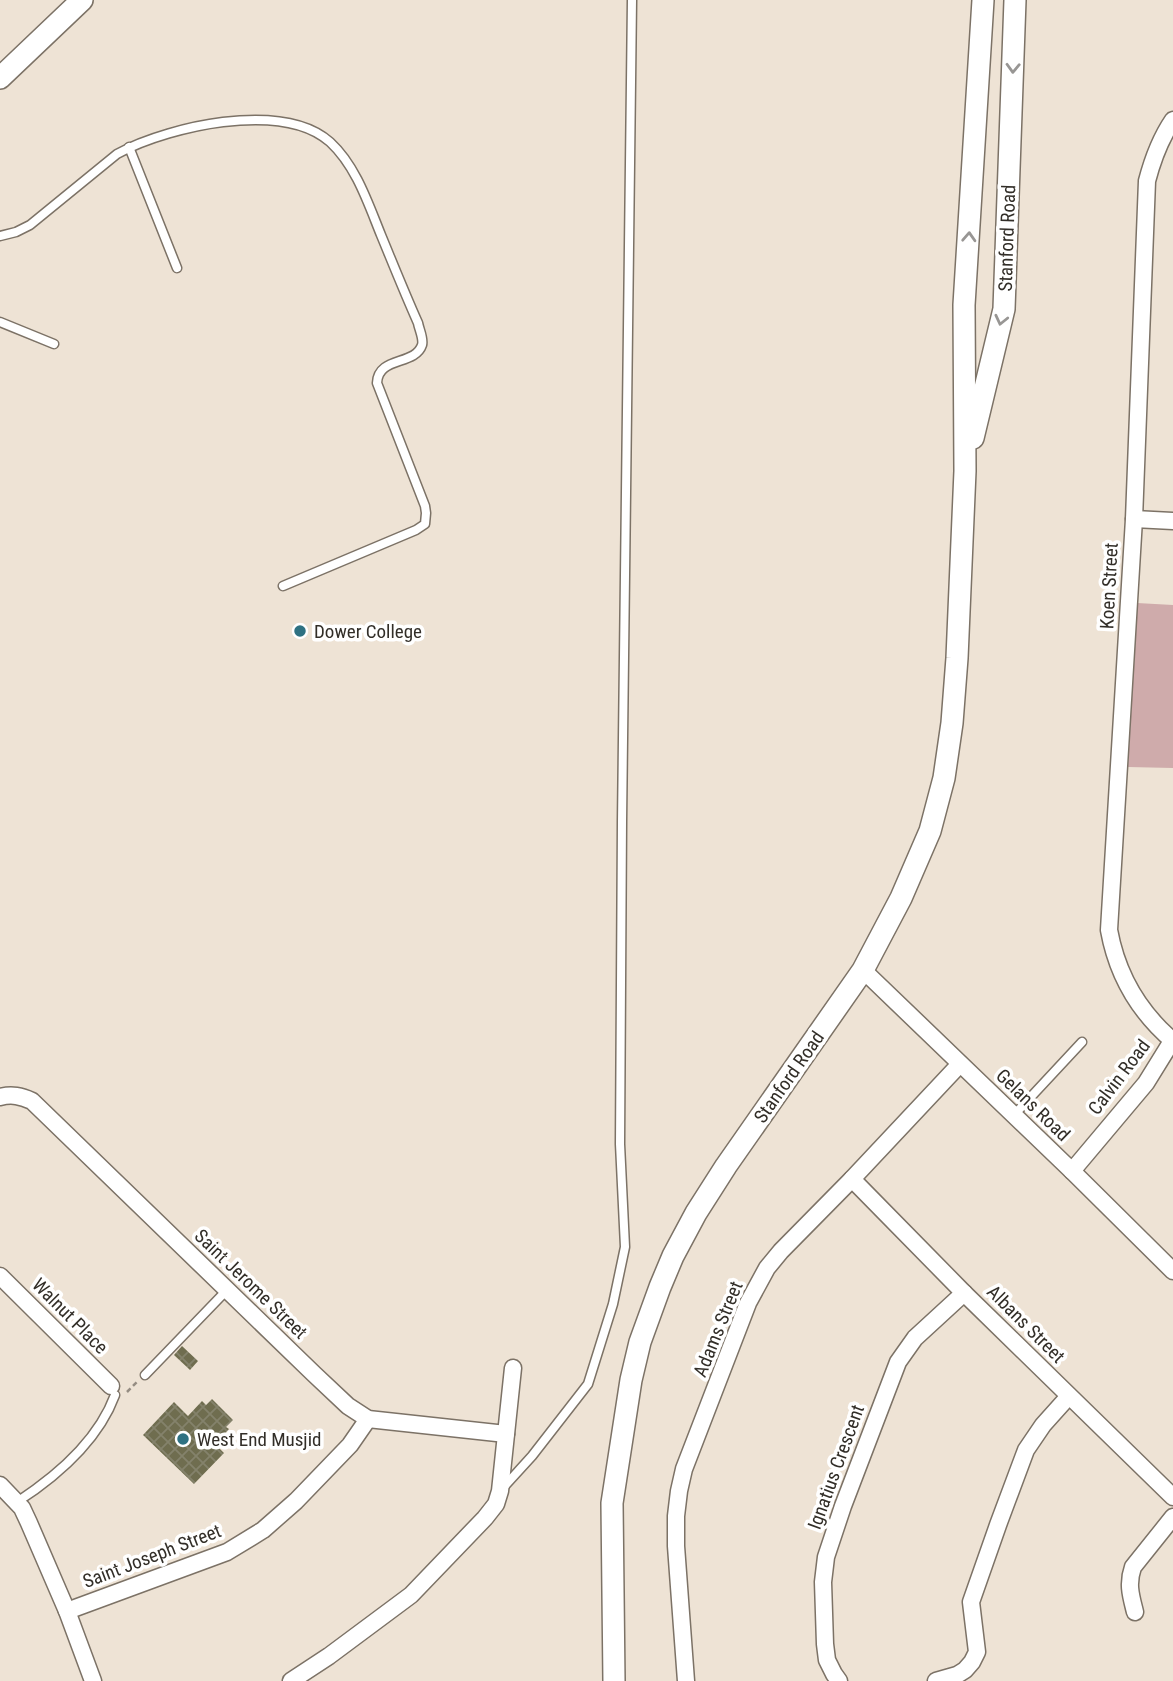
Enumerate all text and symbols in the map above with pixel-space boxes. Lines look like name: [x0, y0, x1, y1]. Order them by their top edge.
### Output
one-way arrow: [1005, 63, 1020, 74]
street label: Stanford Road: [994, 184, 1020, 292]
one-way arrow: [961, 232, 976, 243]
one-way arrow: [995, 314, 1010, 326]
street label: Koen Street: [1095, 542, 1123, 630]
place label: Dower College: [314, 620, 422, 643]
marker: Dower College: [292, 623, 308, 639]
street label: Stanford Road: [749, 1027, 829, 1127]
street label: Calvin Road: [1083, 1035, 1155, 1119]
street label: Gelans Road: [991, 1064, 1075, 1146]
street label: Saint Jerome Street: [190, 1224, 312, 1344]
street label: Walnut Place: [27, 1273, 113, 1359]
street label: Adams Street: [688, 1278, 748, 1380]
street label: Albans Street: [982, 1280, 1070, 1368]
street label: Ignatius Crescent: [803, 1401, 869, 1533]
place label: West End Musjid: [197, 1428, 321, 1451]
marker: West End Musjid: [175, 1431, 191, 1447]
street label: Saint Joseph Street: [80, 1519, 224, 1593]

